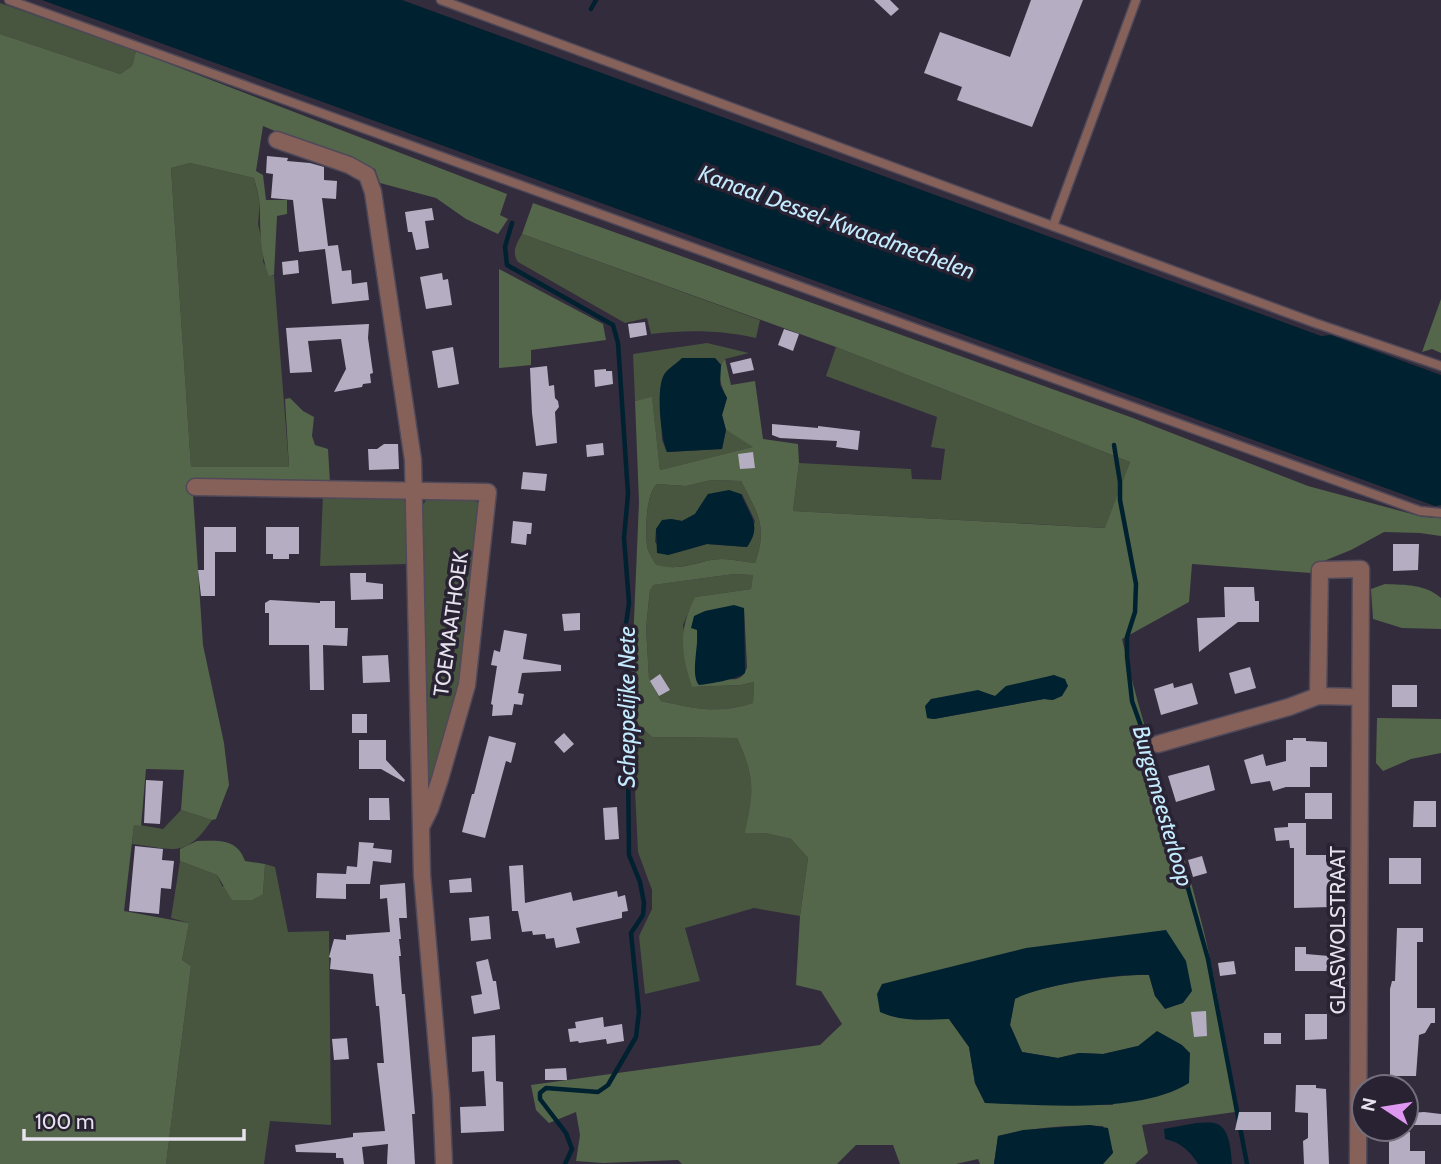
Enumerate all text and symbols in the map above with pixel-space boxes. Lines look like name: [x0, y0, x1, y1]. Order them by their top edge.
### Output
water label: Kanaal Dessel-Kwaadmechelen: [695, 159, 979, 285]
street label: TOEMAATHOEK: [428, 550, 473, 698]
water label: Scheppelijke Nete: [613, 626, 641, 788]
water label: Burgemeesterloop: [1127, 722, 1199, 890]
street label: GLASWOLSTRAAT: [1325, 846, 1350, 1014]
north arrow: [1350, 1073, 1420, 1143]
text: N: [1356, 1096, 1382, 1114]
scale bar: [24, 1098, 245, 1142]
text: 100 m: [35, 1109, 94, 1134]

